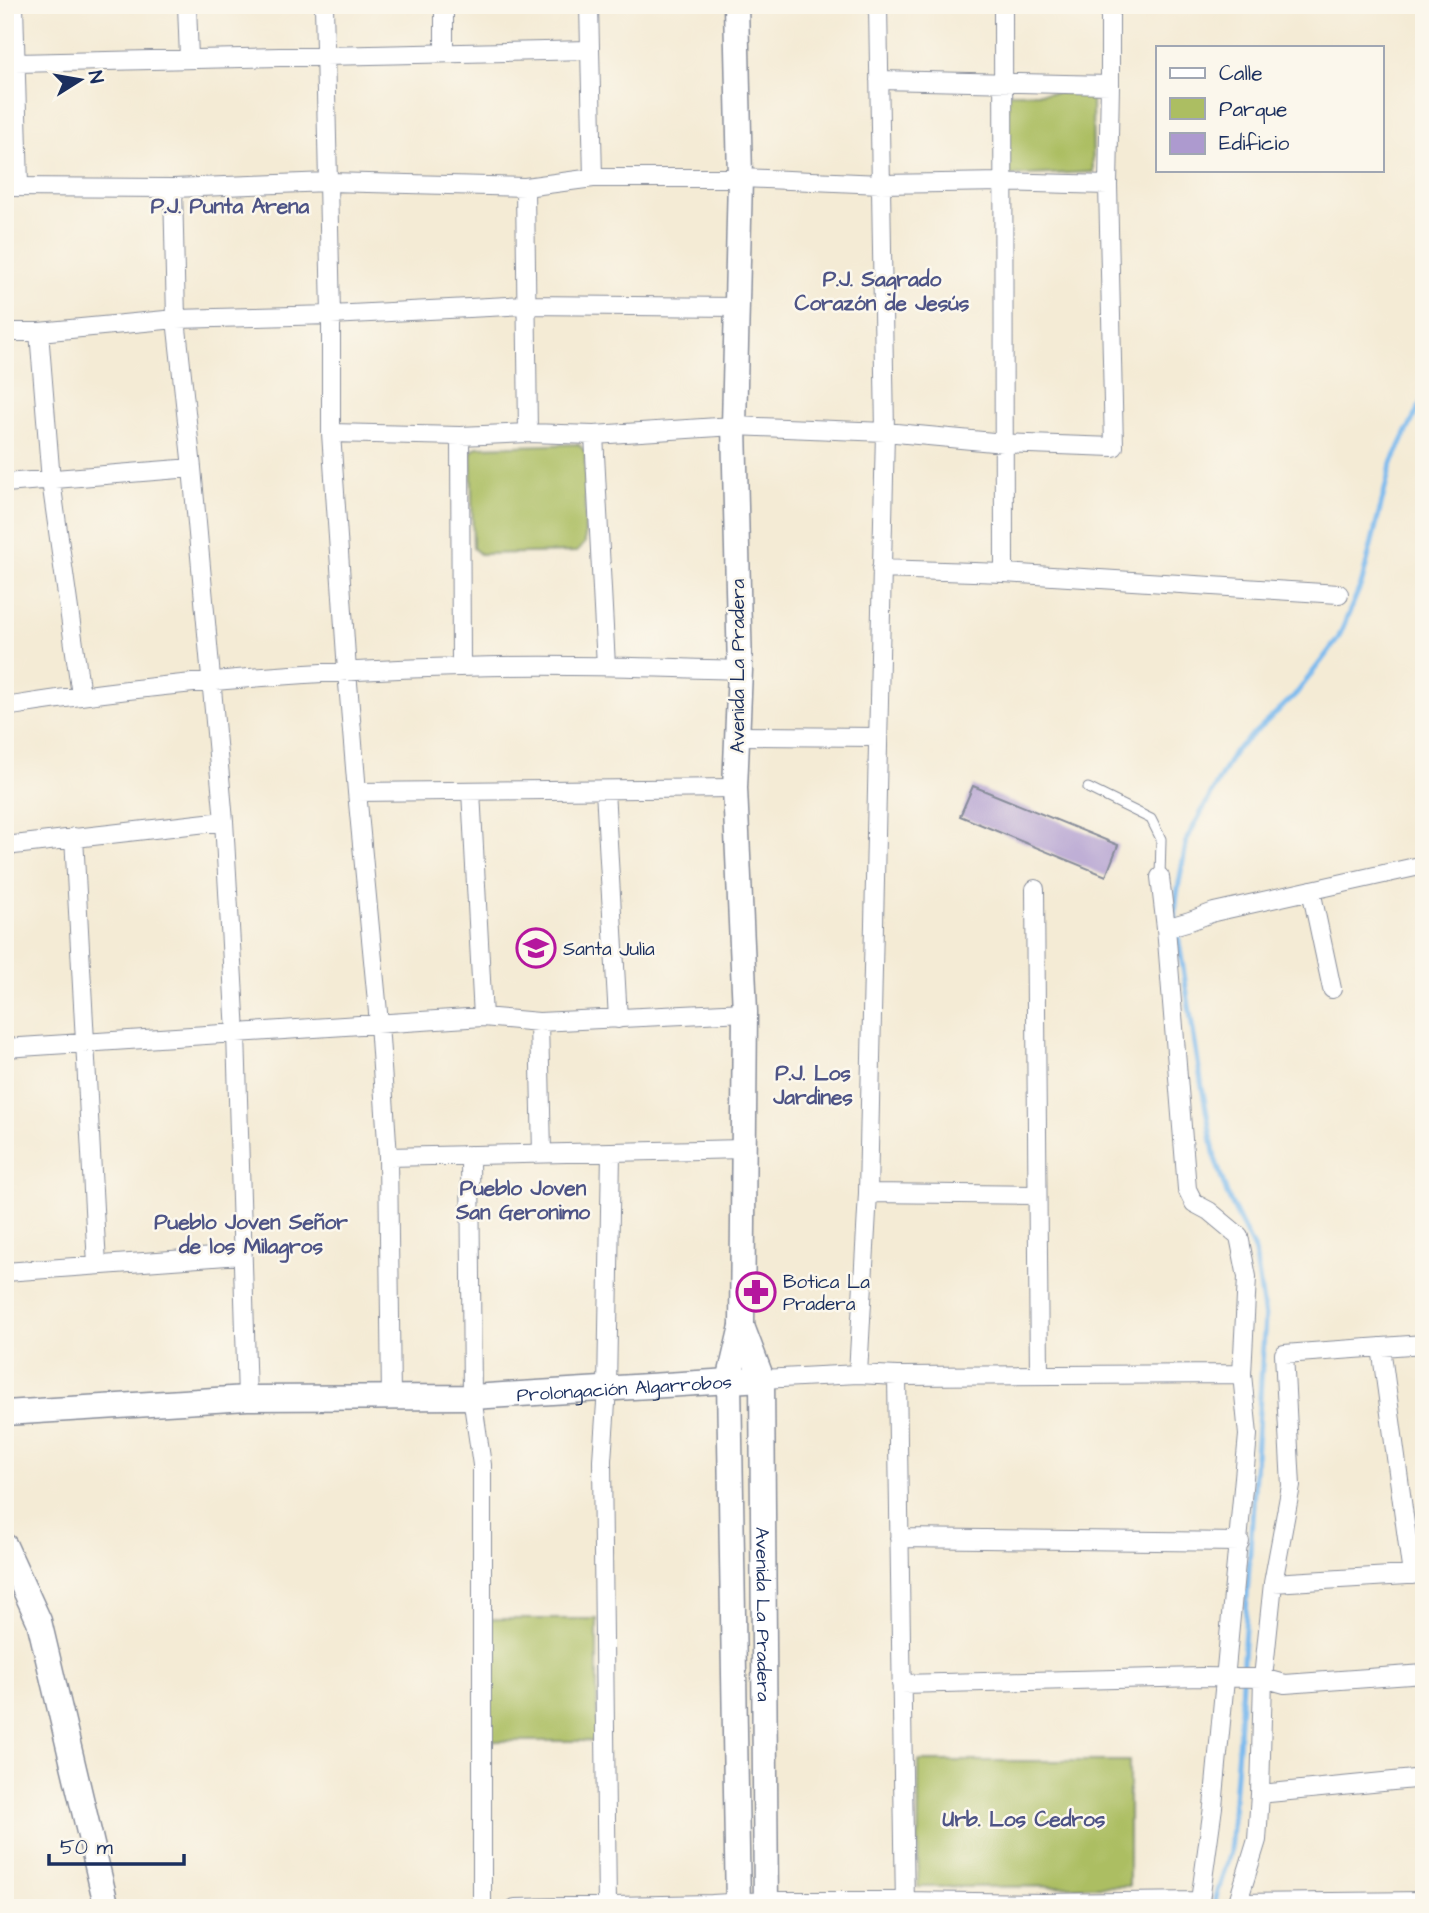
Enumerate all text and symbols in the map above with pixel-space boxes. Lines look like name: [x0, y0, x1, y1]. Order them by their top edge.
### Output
north arrow: [46, 46, 116, 116]
legend: [1156, 46, 1384, 172]
text: Calle: [1219, 59, 1263, 88]
text: N: [81, 69, 110, 86]
text: Parque: [1219, 95, 1287, 124]
text: Edificio: [1219, 129, 1289, 158]
district label: P.J. Punta Arena: [151, 192, 310, 221]
district label: P.J. Sagrado Corazón de Jesús: [795, 265, 970, 318]
street label: Avenida La Pradera: [725, 578, 752, 753]
school or university icon: Santa Julia: [515, 927, 557, 969]
place label: Santa Julia: [563, 936, 655, 963]
district label: P.J. Los Jardines: [772, 1059, 853, 1112]
district label: Pueblo Joven San Geronimo: [455, 1174, 590, 1227]
district label: Pueblo Joven Señor de los Milagros: [154, 1208, 348, 1263]
place label: Botica La Pradera: [783, 1269, 870, 1318]
pharmacy icon: Botica La Pradera: [735, 1271, 777, 1313]
street label: Prolongación Algarrobos: [516, 1369, 733, 1409]
street label: Avenida La Pradera: [748, 1527, 776, 1702]
district label: Urb. Los Cedros: [943, 1805, 1106, 1834]
scale bar: [49, 1822, 184, 1866]
text: 50 m: [60, 1833, 114, 1862]

